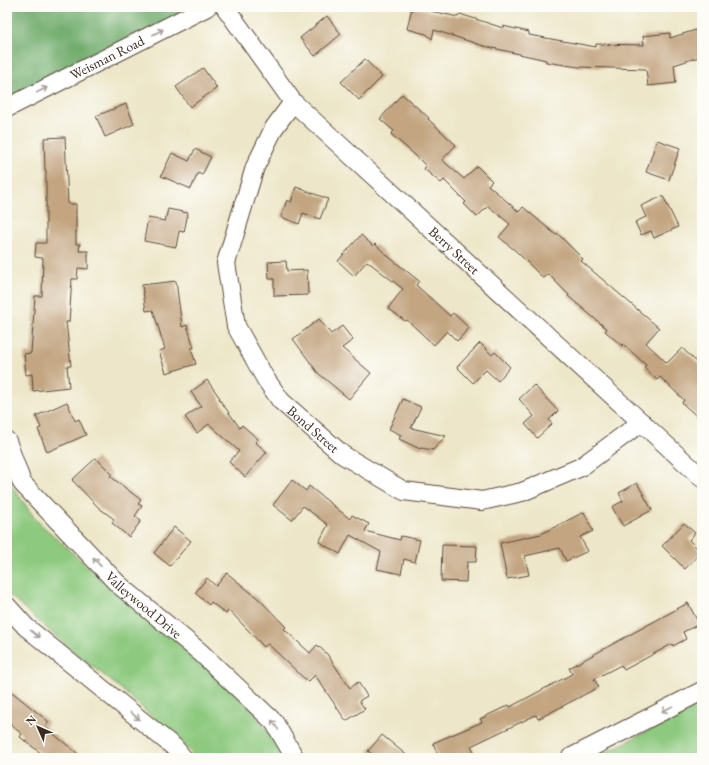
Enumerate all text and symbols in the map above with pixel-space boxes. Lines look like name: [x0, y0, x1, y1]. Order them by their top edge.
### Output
one-way arrow: [152, 27, 164, 35]
street label: Weisman Road: [67, 31, 148, 84]
one-way arrow: [35, 86, 47, 93]
street label: Berry Street: [425, 222, 484, 279]
street label: Bond Street: [283, 402, 343, 457]
one-way arrow: [92, 557, 101, 567]
street label: Valleywood Drive: [102, 567, 186, 643]
one-way arrow: [29, 629, 40, 638]
one-way arrow: [661, 706, 673, 713]
north arrow: [18, 707, 58, 747]
text: N: [23, 712, 39, 728]
one-way arrow: [130, 712, 141, 720]
one-way arrow: [271, 719, 279, 730]

